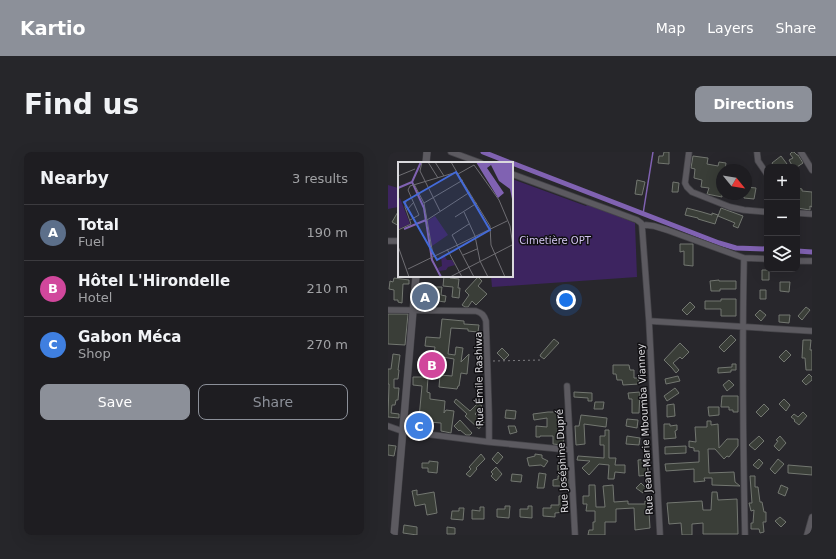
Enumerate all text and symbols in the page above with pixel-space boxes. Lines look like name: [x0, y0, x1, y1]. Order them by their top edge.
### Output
text: Kartio: [20, 17, 86, 39]
text: Map: [656, 20, 685, 36]
text: Layers: [707, 20, 754, 36]
text: Share: [776, 20, 816, 36]
button: Directions: [695, 86, 812, 122]
text: Find us: [24, 88, 139, 121]
inset map: [398, 162, 513, 277]
north arrow: [716, 164, 752, 200]
map controls: [764, 164, 800, 272]
button: +: [764, 164, 800, 200]
text: Nearby: [40, 168, 109, 188]
text: 3 results: [292, 171, 348, 186]
button: −: [764, 200, 800, 236]
text: Total: [78, 216, 119, 234]
text: A: [48, 225, 58, 240]
text: 190 m: [306, 225, 348, 240]
text: Fuel: [78, 234, 105, 249]
park label: Cimetière OPT: [519, 235, 592, 246]
button: layers: [764, 236, 800, 272]
text: Hôtel L'Hirondelle: [78, 272, 230, 290]
text: B: [48, 281, 58, 296]
text: 210 m: [306, 281, 348, 296]
pin: A: [412, 282, 438, 312]
text: Hotel: [78, 290, 112, 305]
your location: [556, 290, 576, 310]
text: Gabon Méca: [78, 328, 182, 346]
street label: Rue Émile Rashiwa: [472, 332, 485, 426]
text: C: [48, 337, 58, 352]
text: 270 m: [306, 337, 348, 352]
street label: Rue Jean-Marie Mboumba Vianney: [635, 343, 655, 515]
text: Shop: [78, 346, 111, 361]
pin: B: [419, 350, 445, 380]
button: Save: [40, 384, 190, 420]
button: Share: [198, 384, 348, 420]
street label: Rue Joséphine Dupré: [554, 409, 570, 513]
pin: C: [406, 411, 432, 441]

